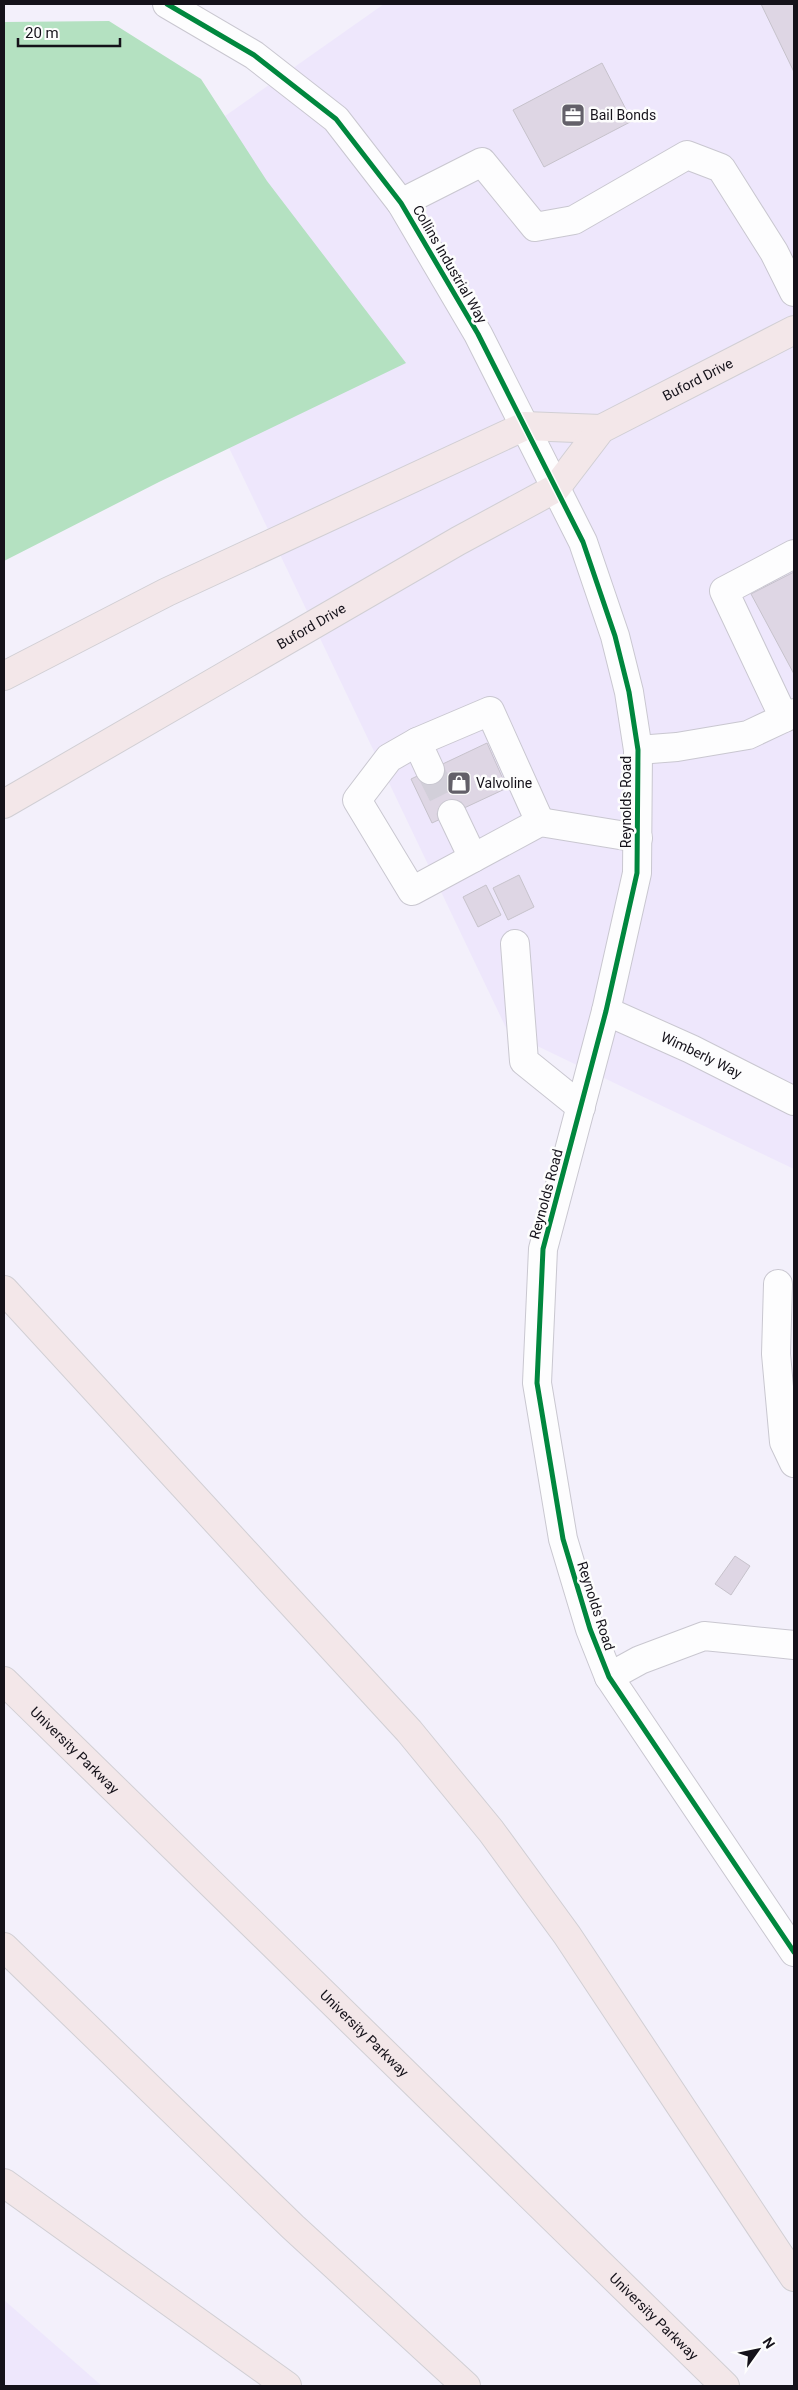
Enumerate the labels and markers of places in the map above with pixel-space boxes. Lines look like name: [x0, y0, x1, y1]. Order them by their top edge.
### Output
office icon: Bail Bonds: [560, 102, 586, 128]
place label: Bail Bonds: [590, 107, 656, 123]
shop icon: Valvoline: [446, 770, 472, 796]
place label: Valvoline: [476, 775, 532, 791]

